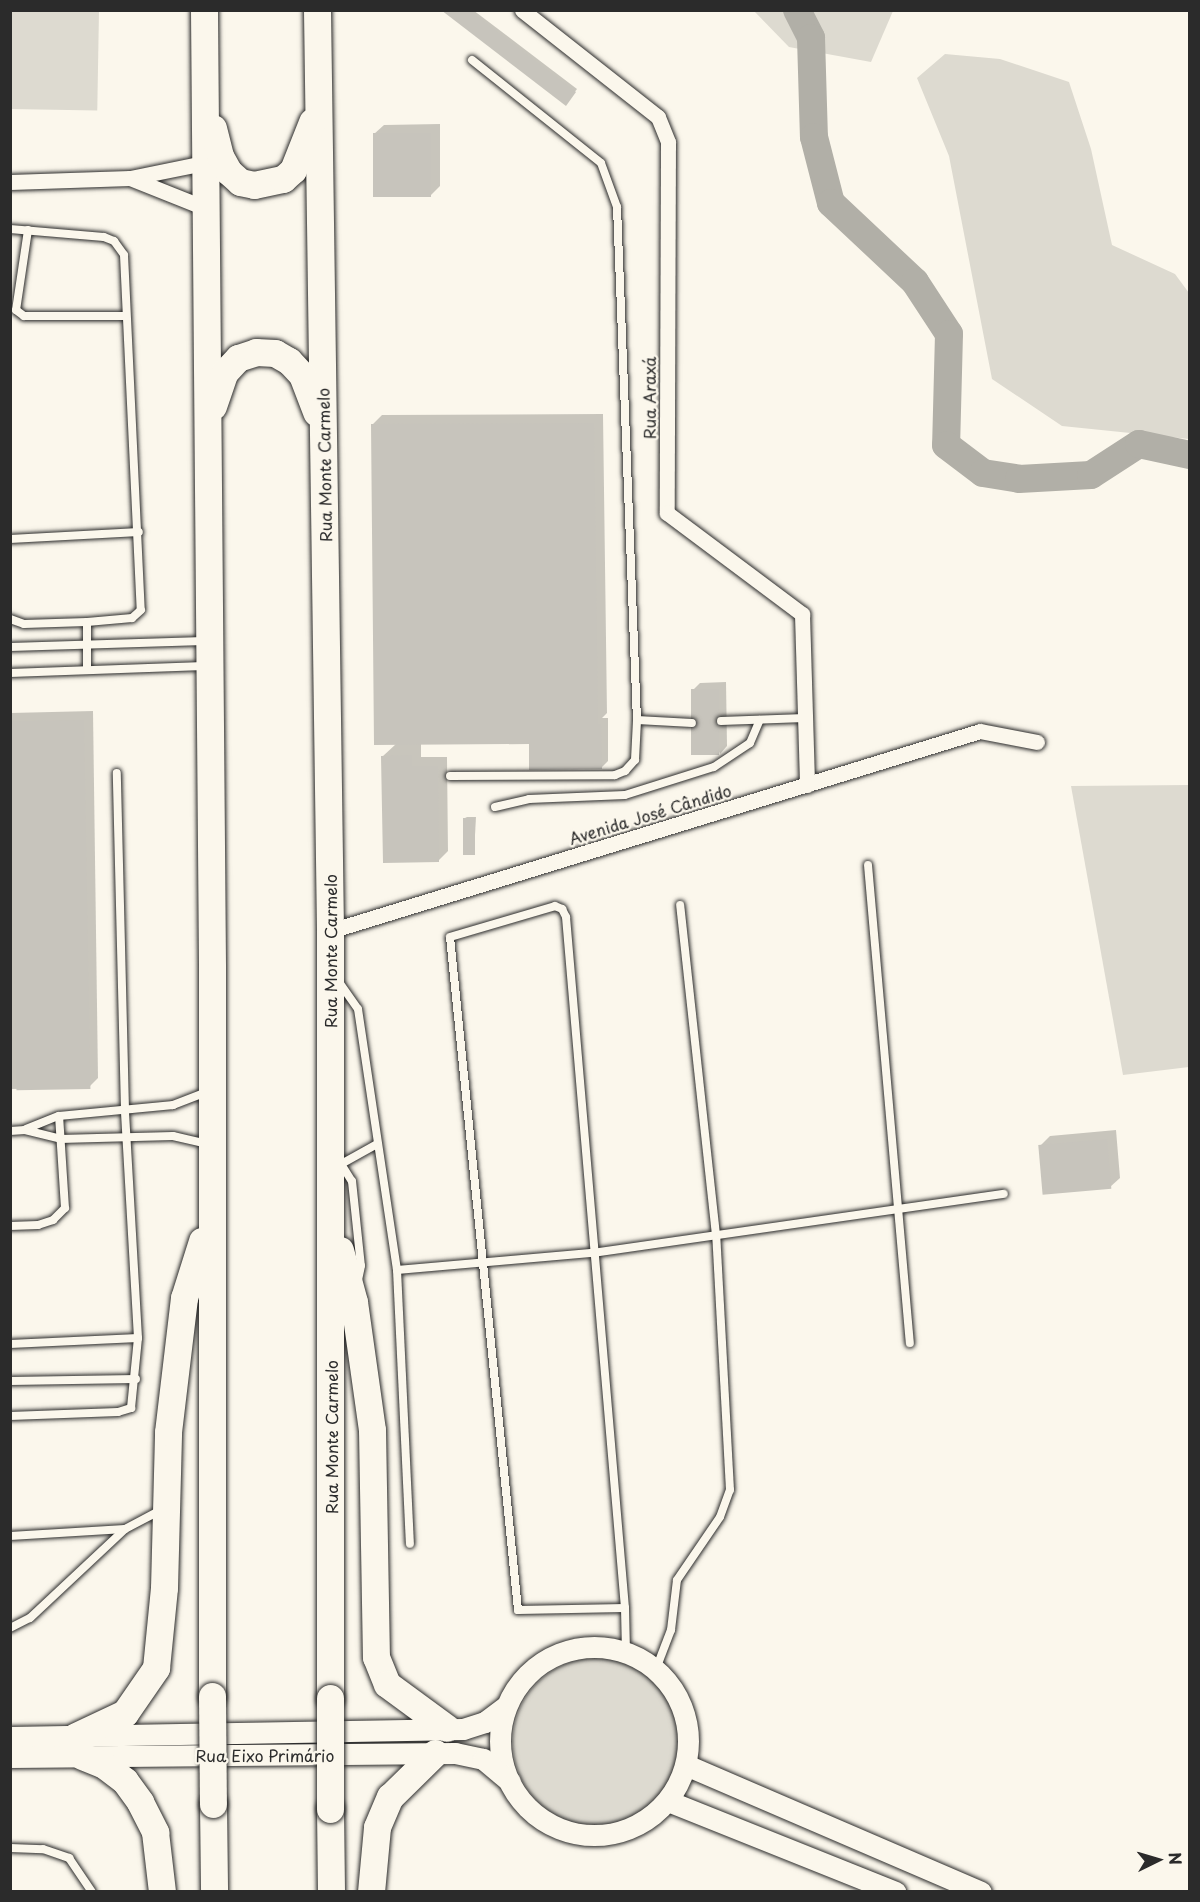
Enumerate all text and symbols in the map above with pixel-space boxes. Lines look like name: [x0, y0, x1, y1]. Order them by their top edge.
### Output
street label: Rua Araxá: [639, 357, 659, 439]
street label: Rua Monte Carmelo: [313, 387, 335, 543]
street label: Avenida José Cândido: [567, 780, 733, 848]
street label: Rua Monte Carmelo: [320, 874, 340, 1028]
street label: Rua Monte Carmelo: [321, 1360, 341, 1514]
street label: Rua Eixo Primário: [195, 1745, 335, 1765]
north arrow: [1128, 1830, 1188, 1890]
text: N: [1163, 1851, 1188, 1866]

